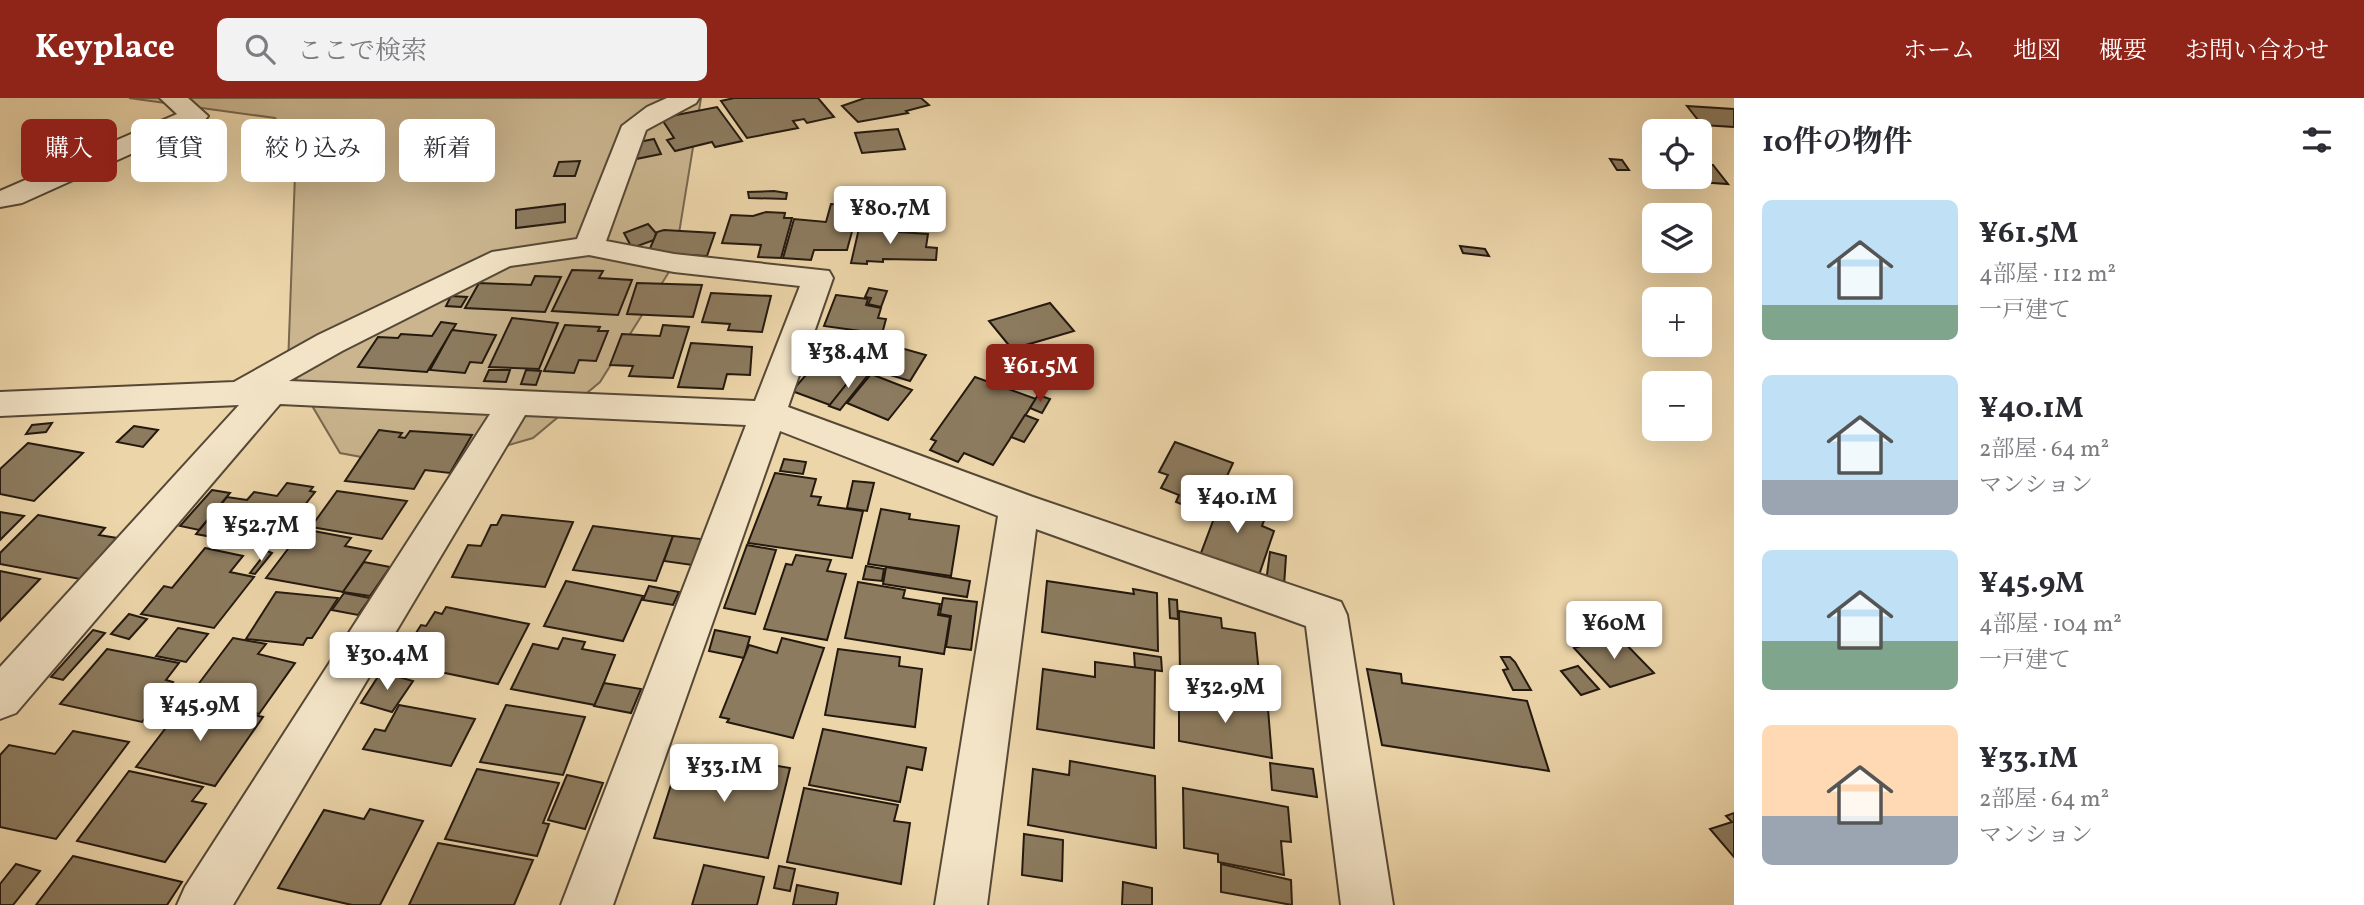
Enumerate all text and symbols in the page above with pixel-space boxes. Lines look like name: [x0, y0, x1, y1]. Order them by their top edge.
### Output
search box: [217, 18, 707, 81]
text: Keyplace: [35, 26, 175, 72]
icon: search: [241, 30, 279, 68]
text: ここで検索: [297, 34, 427, 70]
text: ホーム: [1903, 35, 1975, 69]
text: 地図: [2013, 35, 2061, 69]
text: 概要: [2099, 35, 2147, 69]
text: お問い合わせ: [2185, 35, 2329, 69]
chip: 購入: [21, 119, 117, 182]
chip: 賃貸: [131, 119, 227, 182]
chip: 絞り込み: [241, 119, 385, 182]
chip: 新着: [399, 119, 495, 182]
map controls: [1642, 119, 1712, 441]
button: locate: [1642, 119, 1712, 189]
icon: filters: [2298, 121, 2336, 159]
text: 10件の物件: [1762, 122, 1913, 164]
pin: ¥80.7M: [833, 186, 947, 246]
text: ¥80.7M: [850, 193, 930, 225]
button: layers: [1642, 203, 1712, 273]
text: ¥61.5M: [1979, 213, 2078, 255]
icon: home: [1818, 228, 1902, 312]
text: 4部屋 · 112 m²: [1979, 259, 2116, 291]
button: +: [1642, 287, 1712, 357]
text: 一戸建て: [1979, 295, 2071, 327]
pin: ¥38.4M: [791, 330, 905, 390]
text: ¥38.4M: [807, 337, 889, 369]
pin: ¥61.5M: [983, 344, 1097, 404]
text: ¥61.5M: [1002, 351, 1078, 383]
button: −: [1642, 371, 1712, 441]
text: ¥40.1M: [1979, 388, 2084, 430]
icon: home: [1818, 403, 1902, 487]
text: 2部屋 · 64 m²: [1979, 434, 2109, 466]
text: マンション: [1979, 470, 2093, 502]
pin: ¥40.1M: [1180, 476, 1294, 535]
text: ¥40.1M: [1197, 482, 1277, 514]
pin: ¥52.7M: [204, 504, 318, 563]
text: ¥52.7M: [223, 510, 299, 542]
text: ¥45.9M: [1979, 563, 2084, 605]
icon: home: [1818, 578, 1902, 662]
pin: ¥60M: [1573, 602, 1655, 661]
text: ¥60M: [1582, 608, 1646, 640]
text: 4部屋 · 104 m²: [1979, 609, 2122, 641]
pin: ¥30.4M: [330, 632, 444, 692]
text: ¥30.4M: [346, 639, 428, 671]
text: 一戸建て: [1979, 645, 2071, 677]
pin: ¥32.9M: [1168, 666, 1282, 725]
text: ¥32.9M: [1185, 672, 1265, 704]
pin: ¥45.9M: [143, 684, 257, 743]
text: ¥45.9M: [160, 690, 240, 722]
text: ¥33.1M: [1979, 738, 2078, 780]
pin: ¥33.1M: [667, 744, 781, 804]
text: ¥33.1M: [686, 751, 762, 783]
icon: home: [1818, 753, 1902, 837]
text: 2部屋 · 64 m²: [1979, 784, 2109, 816]
text: マンション: [1979, 820, 2093, 852]

